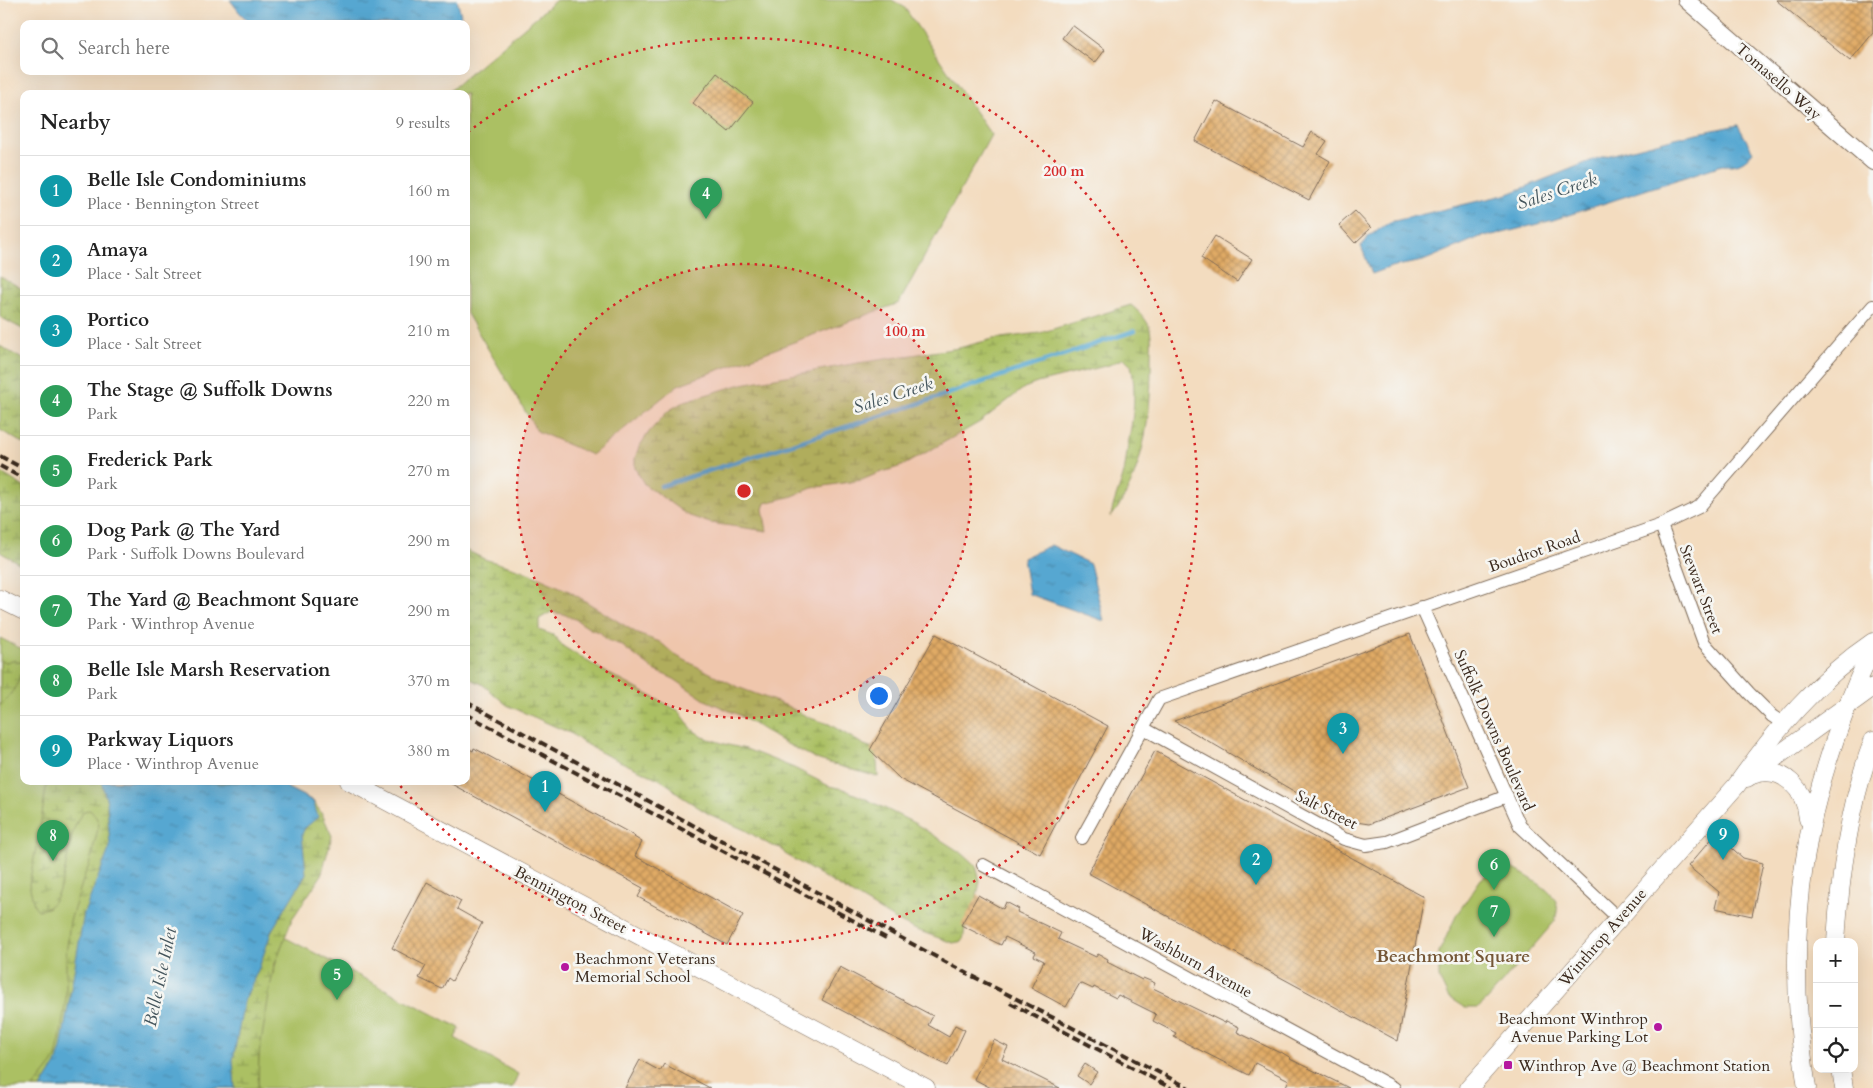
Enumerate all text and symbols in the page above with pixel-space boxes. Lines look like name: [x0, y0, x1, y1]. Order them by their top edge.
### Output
search box: [20, 20, 470, 75]
icon: search: [38, 34, 66, 62]
text: Search here: [78, 35, 170, 61]
street label: Tomasello Way: [1731, 38, 1827, 126]
text: Nearby: [40, 108, 111, 137]
text: 9 results: [396, 112, 450, 134]
text: 200 m: [1044, 161, 1085, 181]
text: Belle Isle Condominiums: [87, 167, 306, 193]
water label: Sales Creek: [1514, 167, 1600, 216]
pin: 4: [690, 178, 722, 219]
text: 1: [52, 180, 60, 202]
text: 160 m: [408, 180, 450, 202]
text: Place · Bennington Street: [87, 193, 259, 215]
text: Amaya: [87, 237, 148, 263]
text: 2: [52, 250, 60, 272]
text: 190 m: [408, 250, 450, 272]
text: Place · Salt Street: [87, 263, 202, 285]
text: Portico: [87, 307, 149, 333]
text: 3: [52, 320, 60, 342]
text: 210 m: [408, 320, 450, 342]
text: 100 m: [885, 321, 926, 341]
text: Place · Salt Street: [87, 333, 202, 355]
water label: Sales Creek: [850, 371, 936, 420]
text: The Stage @ Suffolk Downs: [87, 377, 332, 403]
text: 4: [52, 390, 60, 412]
text: 220 m: [408, 390, 450, 412]
text: Park: [87, 403, 118, 425]
text: Frederick Park: [87, 447, 213, 473]
text: 5: [52, 460, 60, 482]
text: 270 m: [408, 460, 450, 482]
text: Park: [87, 473, 118, 495]
centre of rings: [735, 482, 753, 500]
text: Dog Park @ The Yard: [87, 517, 280, 543]
street label: Boudrot Road: [1485, 526, 1584, 578]
text: 6: [52, 530, 60, 552]
text: 290 m: [408, 530, 450, 552]
street label: Stewart Street: [1674, 542, 1728, 637]
text: Park · Suffolk Downs Boulevard: [87, 543, 305, 565]
text: The Yard @ Beachmont Square: [87, 587, 359, 613]
text: 7: [52, 600, 60, 622]
text: 290 m: [408, 600, 450, 622]
text: Park · Winthrop Avenue: [87, 613, 255, 635]
street label: Suffolk Downs Boulevard: [1449, 646, 1540, 815]
text: Belle Isle Marsh Reservation: [87, 657, 330, 683]
text: 8: [52, 670, 60, 692]
text: 370 m: [408, 670, 450, 692]
text: Park: [87, 683, 118, 705]
your location: [866, 683, 892, 709]
pin: 3: [1327, 713, 1359, 754]
text: Parkway Liquors: [87, 727, 233, 753]
text: 9: [52, 740, 60, 762]
text: 380 m: [408, 740, 450, 762]
text: Place · Winthrop Avenue: [87, 753, 259, 775]
pin: 1: [529, 771, 561, 812]
street label: Salt Street: [1292, 785, 1361, 835]
pin: 9: [1707, 819, 1739, 860]
pin: 8: [37, 820, 69, 861]
pin: 2: [1240, 844, 1272, 885]
pin: 6: [1478, 849, 1510, 890]
street label: Bennington Street: [510, 861, 631, 939]
street label: Winthrop Avenue: [1553, 884, 1652, 993]
pin: 7: [1478, 896, 1510, 937]
street label: Washburn Avenue: [1134, 922, 1256, 1003]
water label: Belle Isle Inlet: [138, 924, 183, 1029]
map controls: [1813, 938, 1858, 1073]
button: +: [1813, 938, 1858, 983]
district label: Beachmont Square: [1376, 944, 1530, 969]
place label: Beachmont Veterans Memorial School: [575, 948, 715, 988]
pin: 5: [321, 959, 353, 1000]
marker: Beachmont Veterans Memorial School: [559, 961, 571, 973]
button: −: [1813, 983, 1858, 1028]
place label: Beachmont Winthrop Avenue Parking Lot: [1498, 1008, 1648, 1048]
marker: Beachmont Winthrop Avenue Parking Lot: [1652, 1021, 1664, 1033]
button: locate: [1813, 1028, 1858, 1073]
place label: Winthrop Ave @ Beachmont Station: [1517, 1055, 1770, 1077]
marker: Winthrop Ave @ Beachmont Station: [1502, 1059, 1514, 1071]

